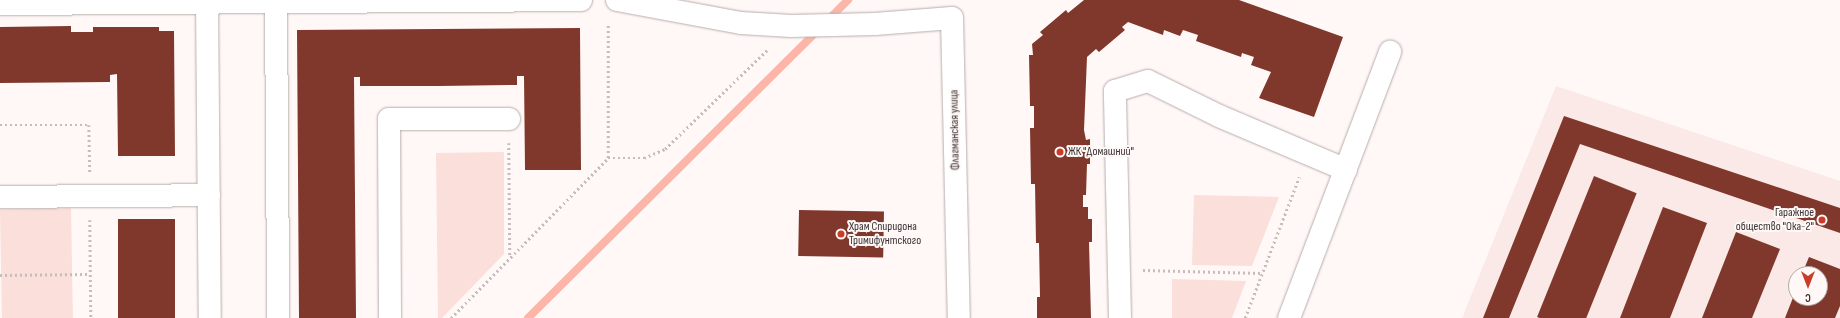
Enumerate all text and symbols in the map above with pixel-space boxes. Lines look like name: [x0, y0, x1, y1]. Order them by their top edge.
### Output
street label: Флагманская улица: [947, 90, 963, 170]
place label: ЖК "Домашний": [1068, 145, 1134, 159]
marker: ЖК "Домашний": [1055, 147, 1065, 157]
place label: Гаражное общество "Ока-2": [1736, 206, 1814, 234]
marker: Гаражное общество "Ока-2": [1817, 215, 1827, 225]
place label: Храм Спиридона Тримифунтского: [849, 220, 921, 248]
marker: Храм Спиридона Тримифунтского: [836, 229, 846, 239]
north arrow: [1788, 266, 1828, 306]
text: С: [1805, 291, 1811, 304]

